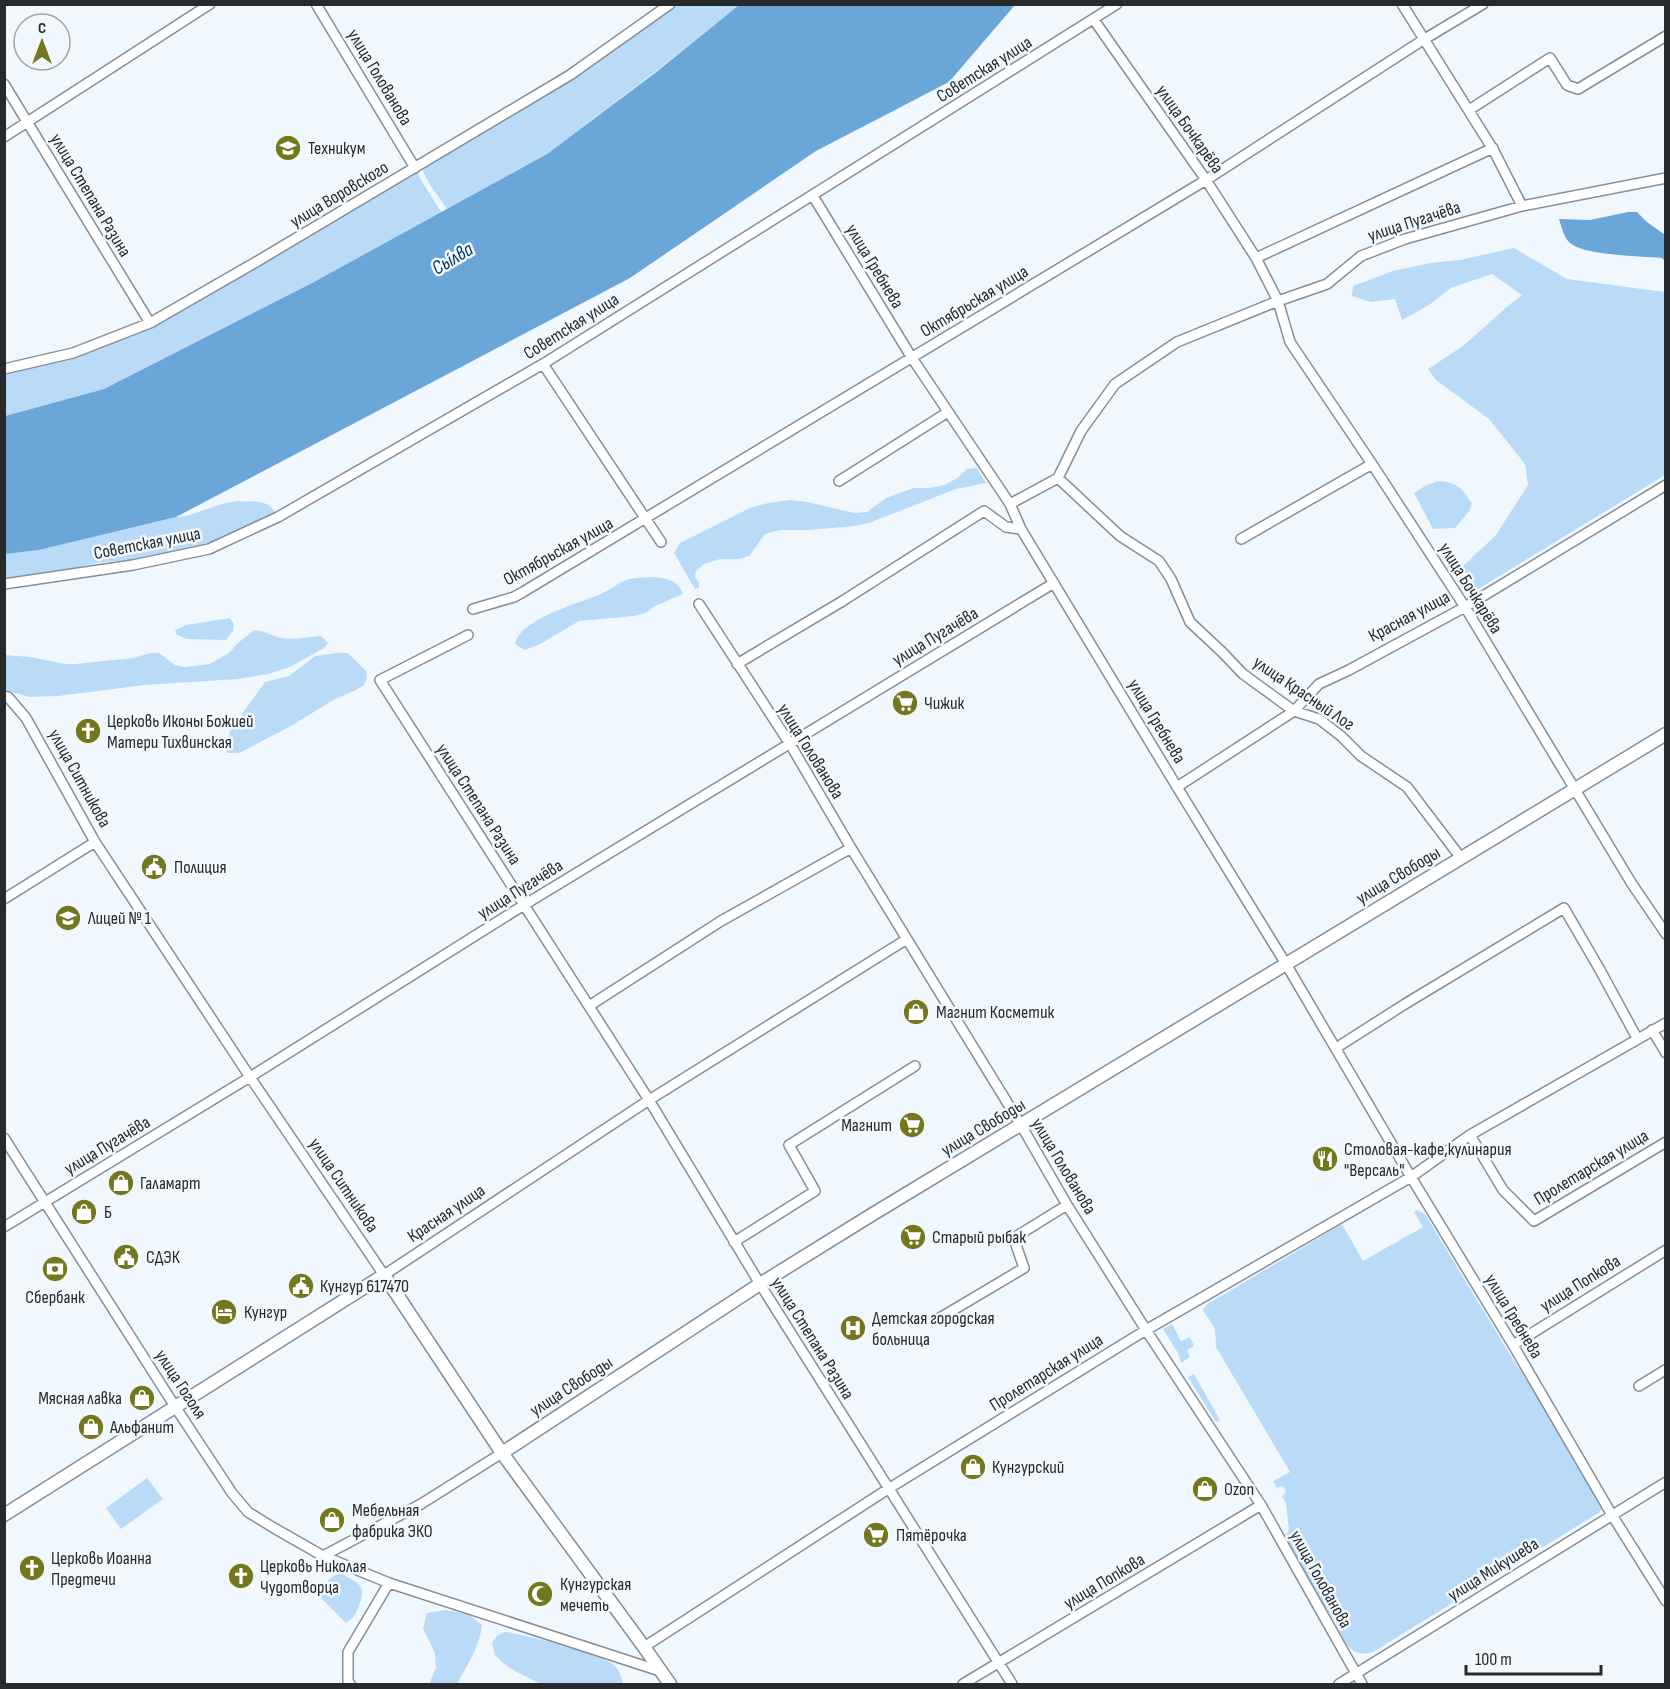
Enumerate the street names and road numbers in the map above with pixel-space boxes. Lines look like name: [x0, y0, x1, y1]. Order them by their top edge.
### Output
street label: улица Голованова: [343, 25, 417, 129]
street label: Советская улица: [933, 32, 1036, 107]
street label: улица Бочкарёва: [1151, 81, 1228, 178]
street label: улица Степана Разина: [45, 130, 136, 261]
street label: улица Воровского: [286, 157, 392, 232]
street label: улица Пугачёва: [1365, 197, 1463, 246]
street label: улица Гребнева: [841, 220, 908, 312]
street label: Октябрьская улица: [917, 261, 1032, 342]
street label: Советская улица: [520, 289, 623, 364]
street label: Октябрьская улица: [500, 513, 617, 590]
street label: Советская улица: [92, 523, 202, 564]
street label: улица Бочкарёва: [1434, 539, 1507, 638]
street label: Красная улица: [1365, 586, 1454, 647]
street label: улица Пугачёва: [889, 603, 982, 670]
street label: улица Красный Лог: [1249, 652, 1358, 735]
street label: улица Гребнева: [1123, 675, 1190, 767]
street label: улица Голованова: [773, 700, 848, 803]
street label: улица Ситникова: [44, 725, 115, 831]
street label: улица Степана Разина: [432, 740, 526, 869]
street label: улица Свободы: [1352, 842, 1444, 909]
street label: улица Пугачёва: [474, 855, 567, 924]
street label: улица Свободы: [937, 1094, 1029, 1161]
street label: улица Пугачёва: [61, 1112, 154, 1179]
street label: улица Голованова: [1027, 1114, 1101, 1218]
street label: Пролетарская улица: [1530, 1125, 1652, 1210]
street label: улица Ситникова: [304, 1134, 383, 1236]
street label: Красная улица: [404, 1180, 489, 1247]
street label: улица Попкова: [1536, 1250, 1624, 1316]
street label: улица Гребнева: [1480, 1270, 1547, 1362]
street label: улица Степана Разина: [767, 1273, 859, 1403]
street label: Пролетарская улица: [986, 1329, 1107, 1416]
street label: улица Гоголя: [150, 1346, 211, 1423]
street label: улица Свободы: [526, 1352, 617, 1421]
street label: улица Голованова: [1285, 1527, 1356, 1632]
street label: улица Микушева: [1444, 1533, 1543, 1606]
street label: улица Попкова: [1060, 1549, 1149, 1614]

